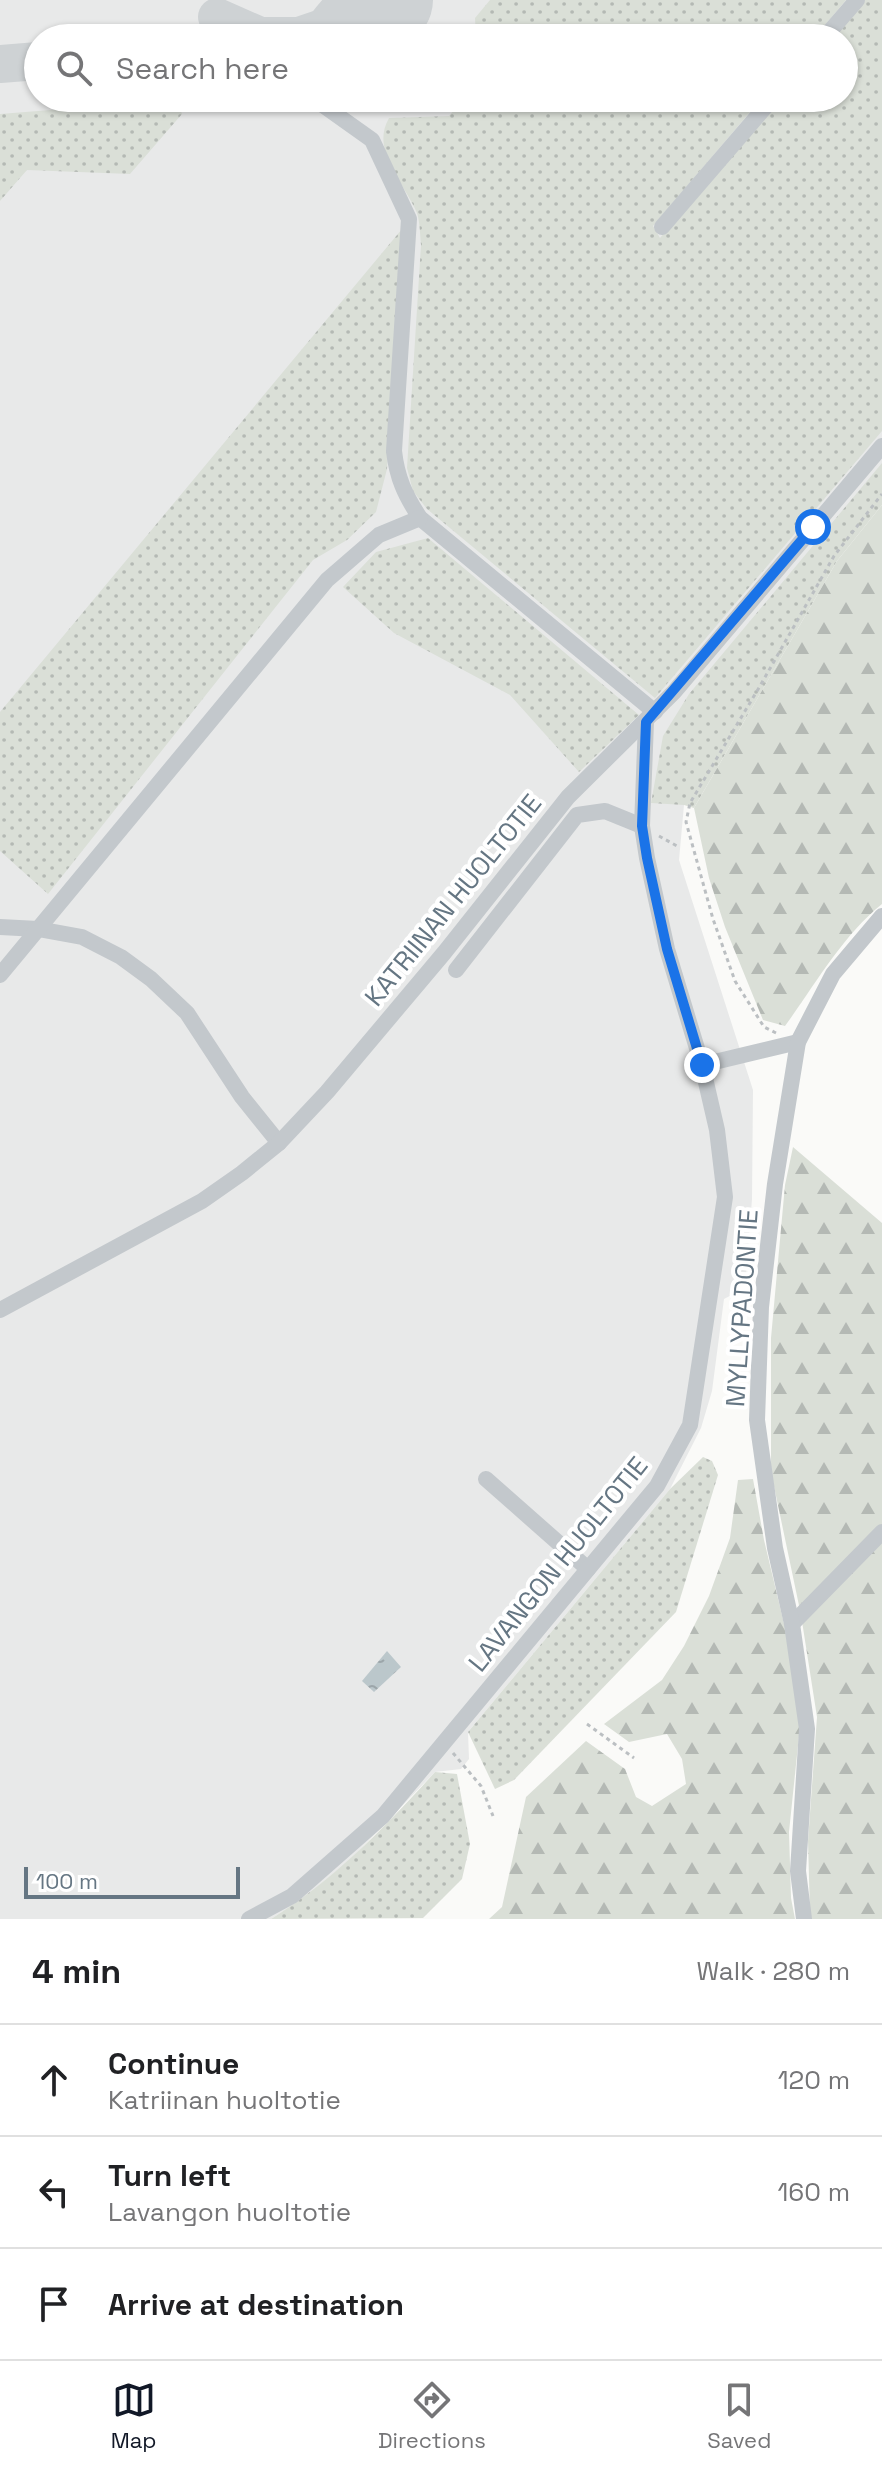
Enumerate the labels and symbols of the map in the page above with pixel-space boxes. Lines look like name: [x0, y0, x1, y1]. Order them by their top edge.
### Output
route start: [795, 509, 831, 545]
street label: KATRIINAN HUOLTOTIE: [357, 787, 549, 1013]
route end: [684, 1047, 720, 1083]
street label: MYLLYPADONTIE: [718, 1208, 766, 1408]
street label: LAVANGON HUOLTOTIE: [461, 1450, 655, 1678]
scale bar: [24, 1863, 240, 1899]

